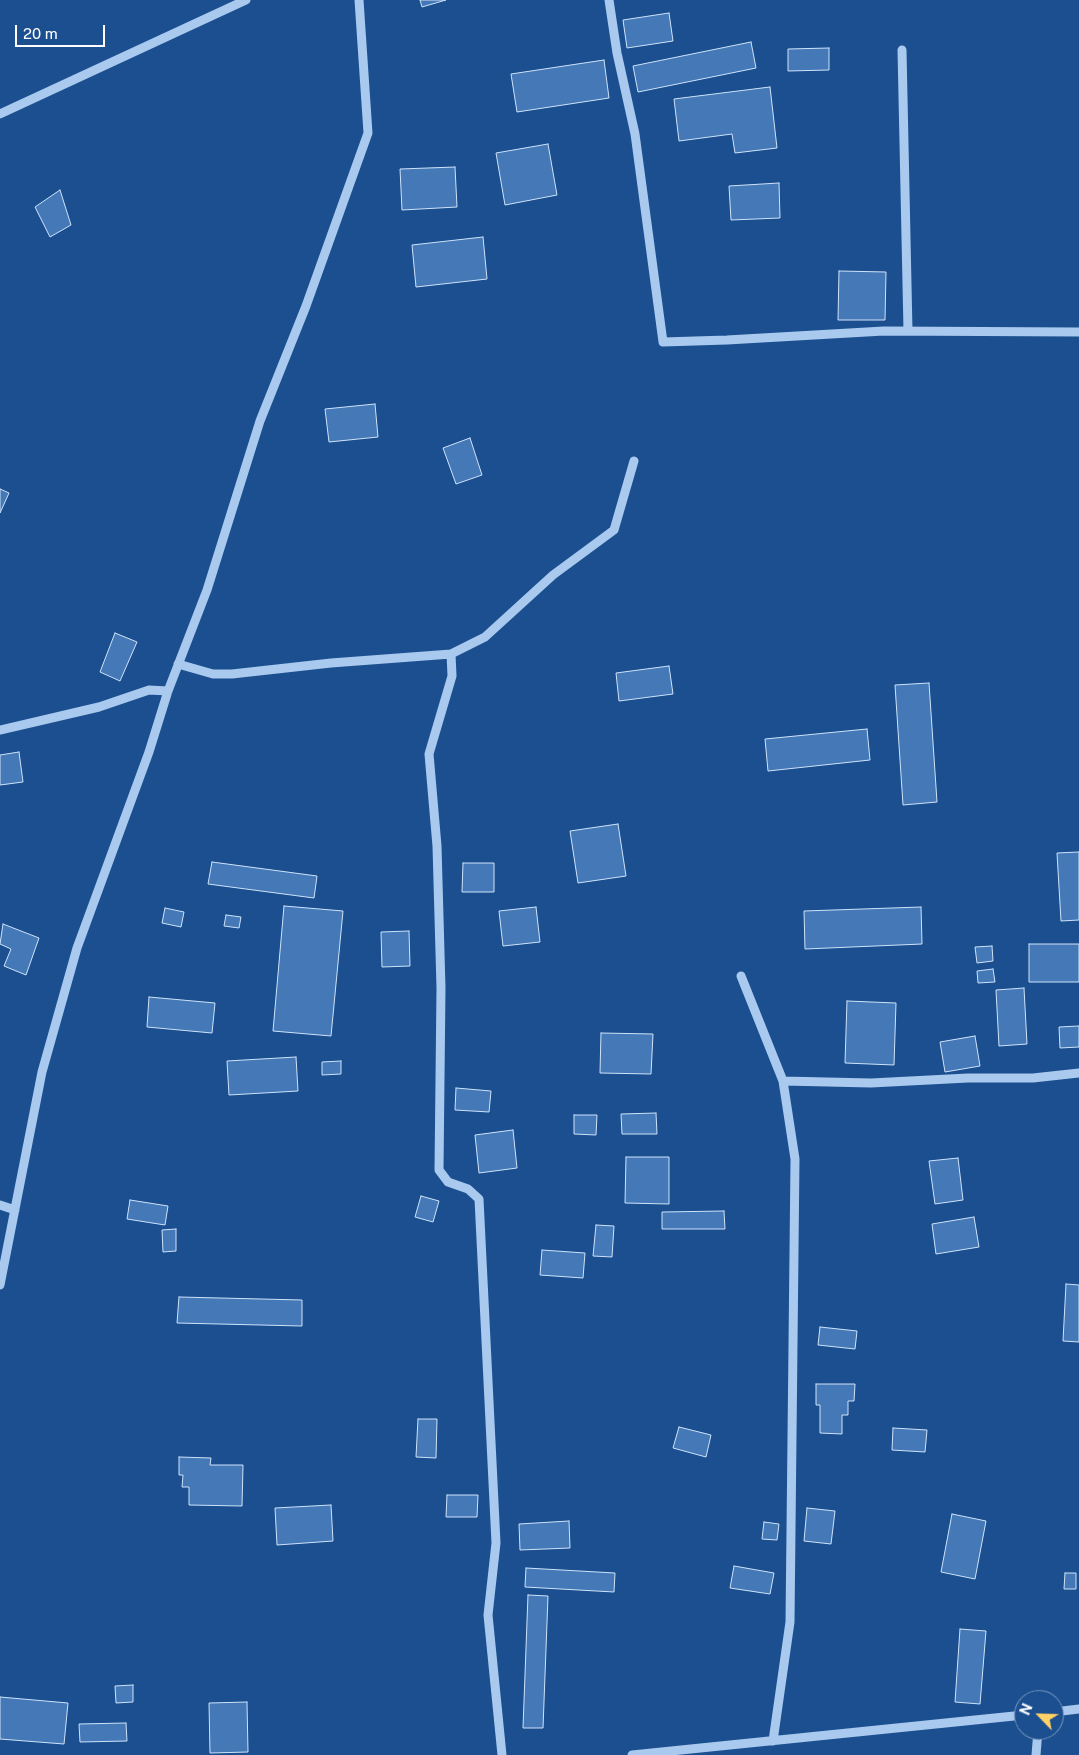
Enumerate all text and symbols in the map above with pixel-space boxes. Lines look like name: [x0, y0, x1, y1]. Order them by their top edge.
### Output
scale bar: [18, 15, 108, 47]
text: 20 m: [23, 25, 58, 42]
north arrow: [1014, 1690, 1064, 1740]
text: N: [1017, 1701, 1036, 1718]

